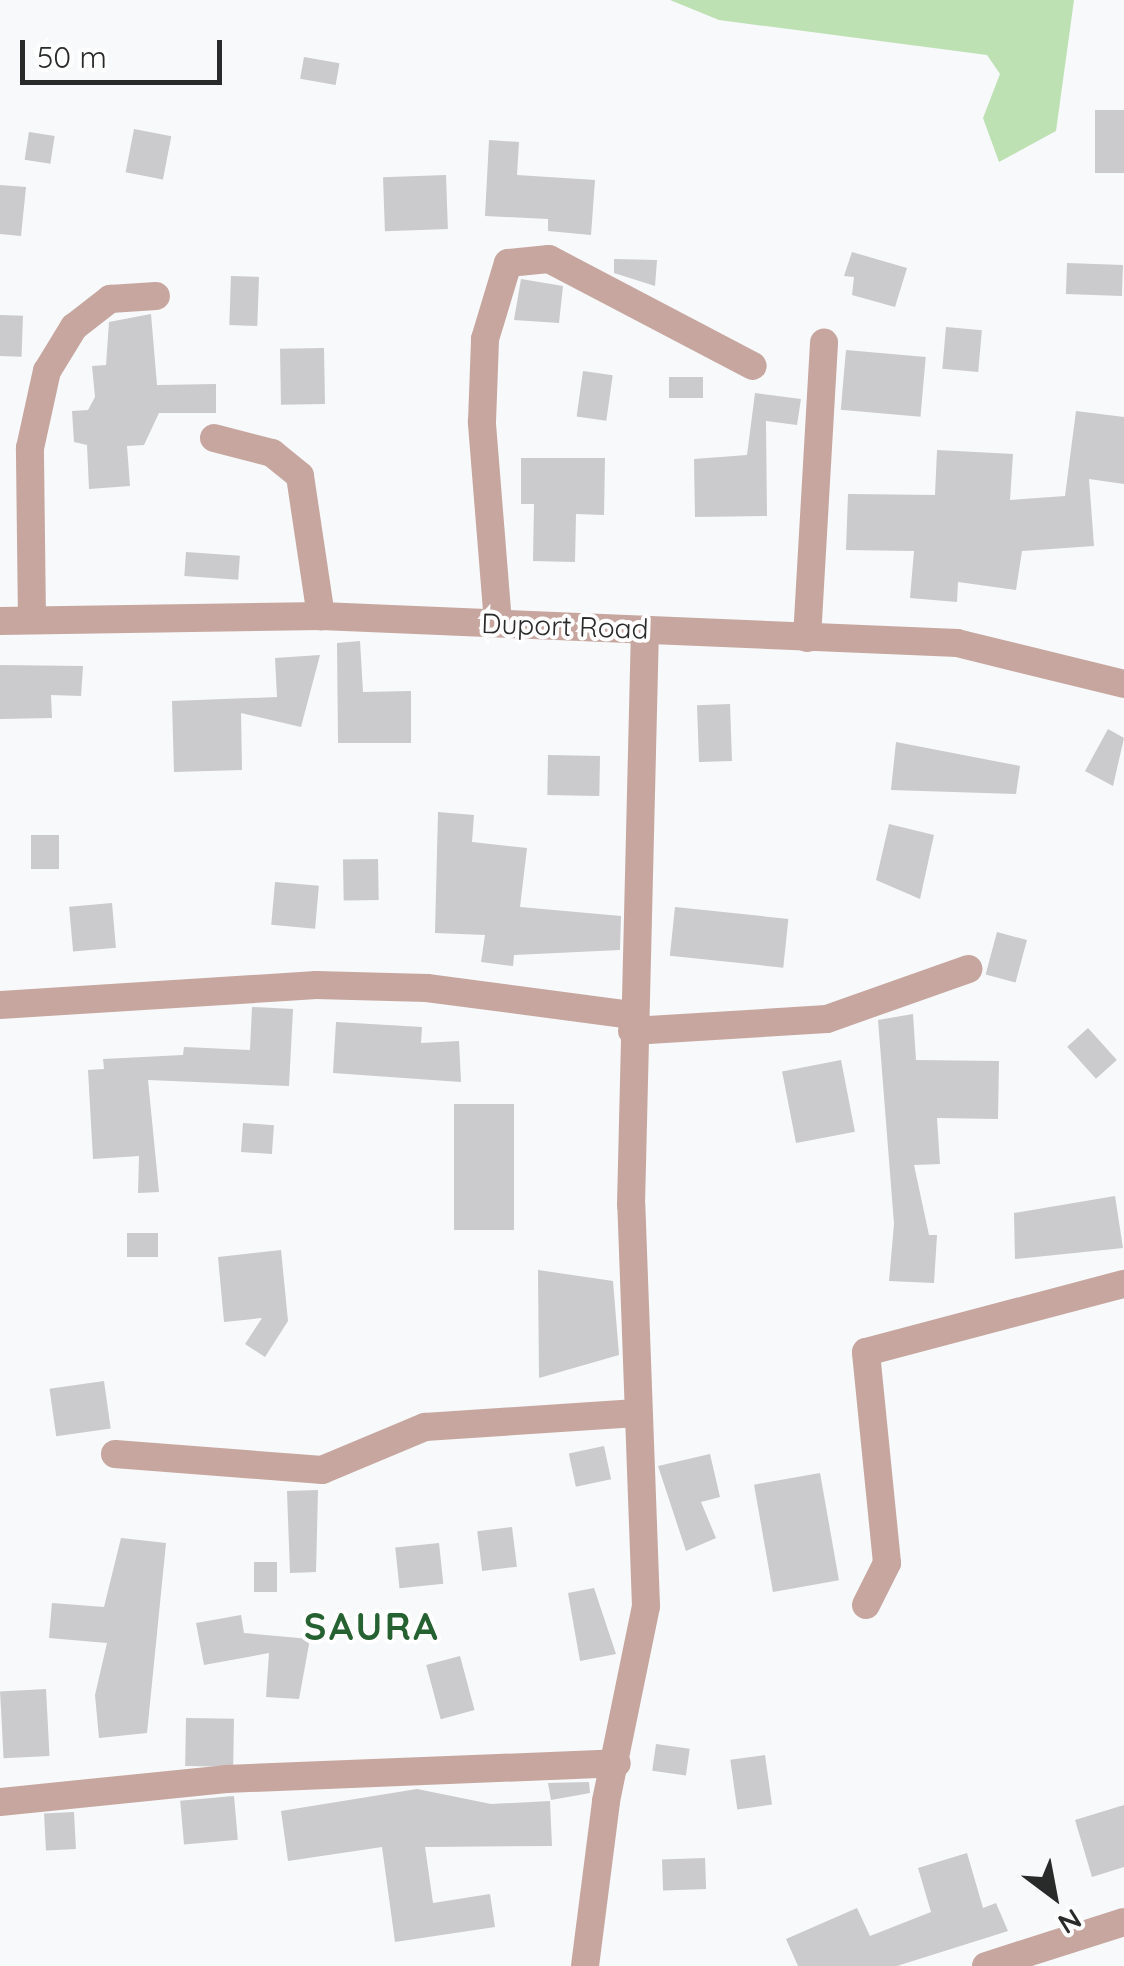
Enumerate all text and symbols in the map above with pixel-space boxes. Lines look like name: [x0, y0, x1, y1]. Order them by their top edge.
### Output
scale bar: [25, 20, 228, 82]
text: 50 m: [37, 38, 107, 76]
street label: Duport Road: [481, 606, 649, 646]
district label: SAURA: [304, 1604, 440, 1650]
north arrow: [1004, 1846, 1104, 1946]
text: N: [1052, 1902, 1088, 1942]

